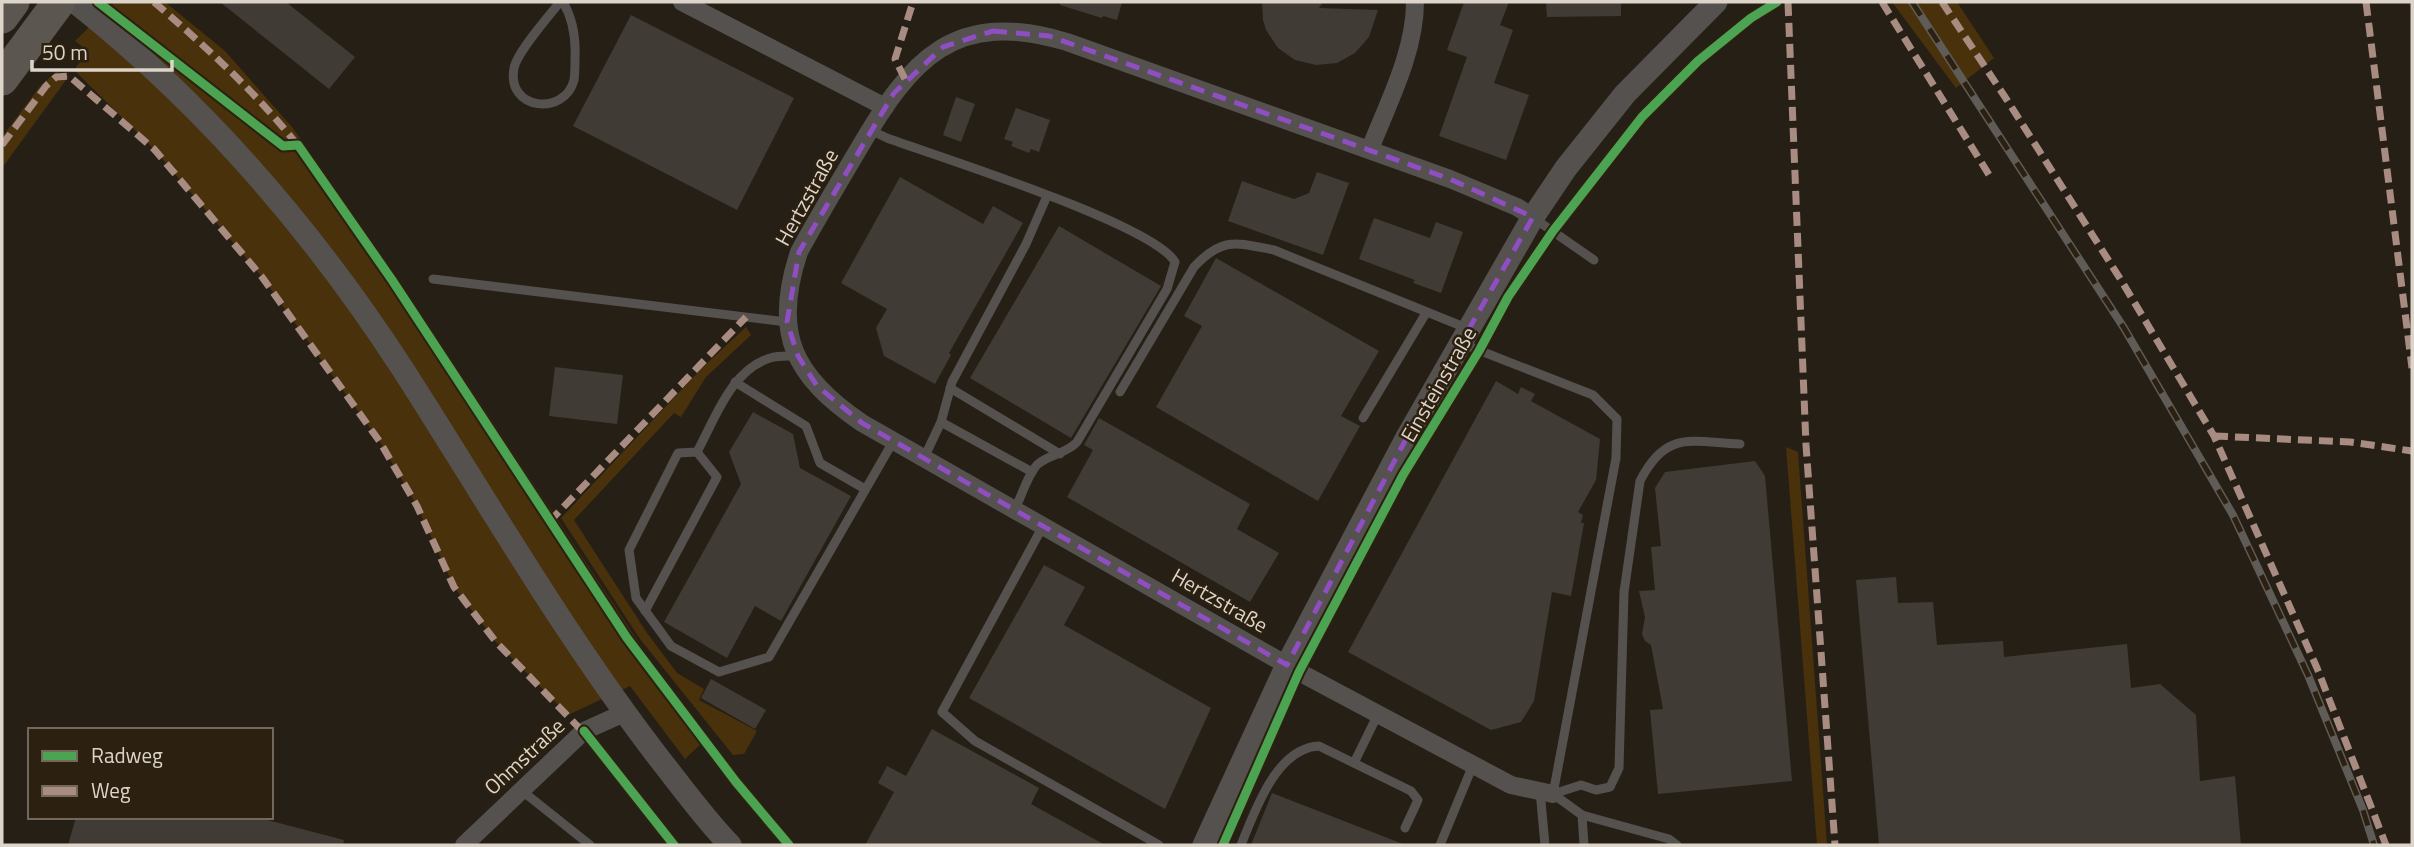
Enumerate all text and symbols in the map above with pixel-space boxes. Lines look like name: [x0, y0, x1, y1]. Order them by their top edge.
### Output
scale bar: [32, 28, 172, 72]
text: 50 m: [42, 36, 88, 68]
street label: Hertzstraße: [766, 143, 846, 251]
street label: Einsteinstraße: [1392, 320, 1484, 448]
street label: Hertzstraße: [1166, 560, 1274, 640]
street label: Ohmstraße: [476, 710, 572, 802]
legend: [28, 728, 273, 819]
text: Radweg: [91, 739, 163, 771]
text: Weg: [91, 774, 131, 806]

